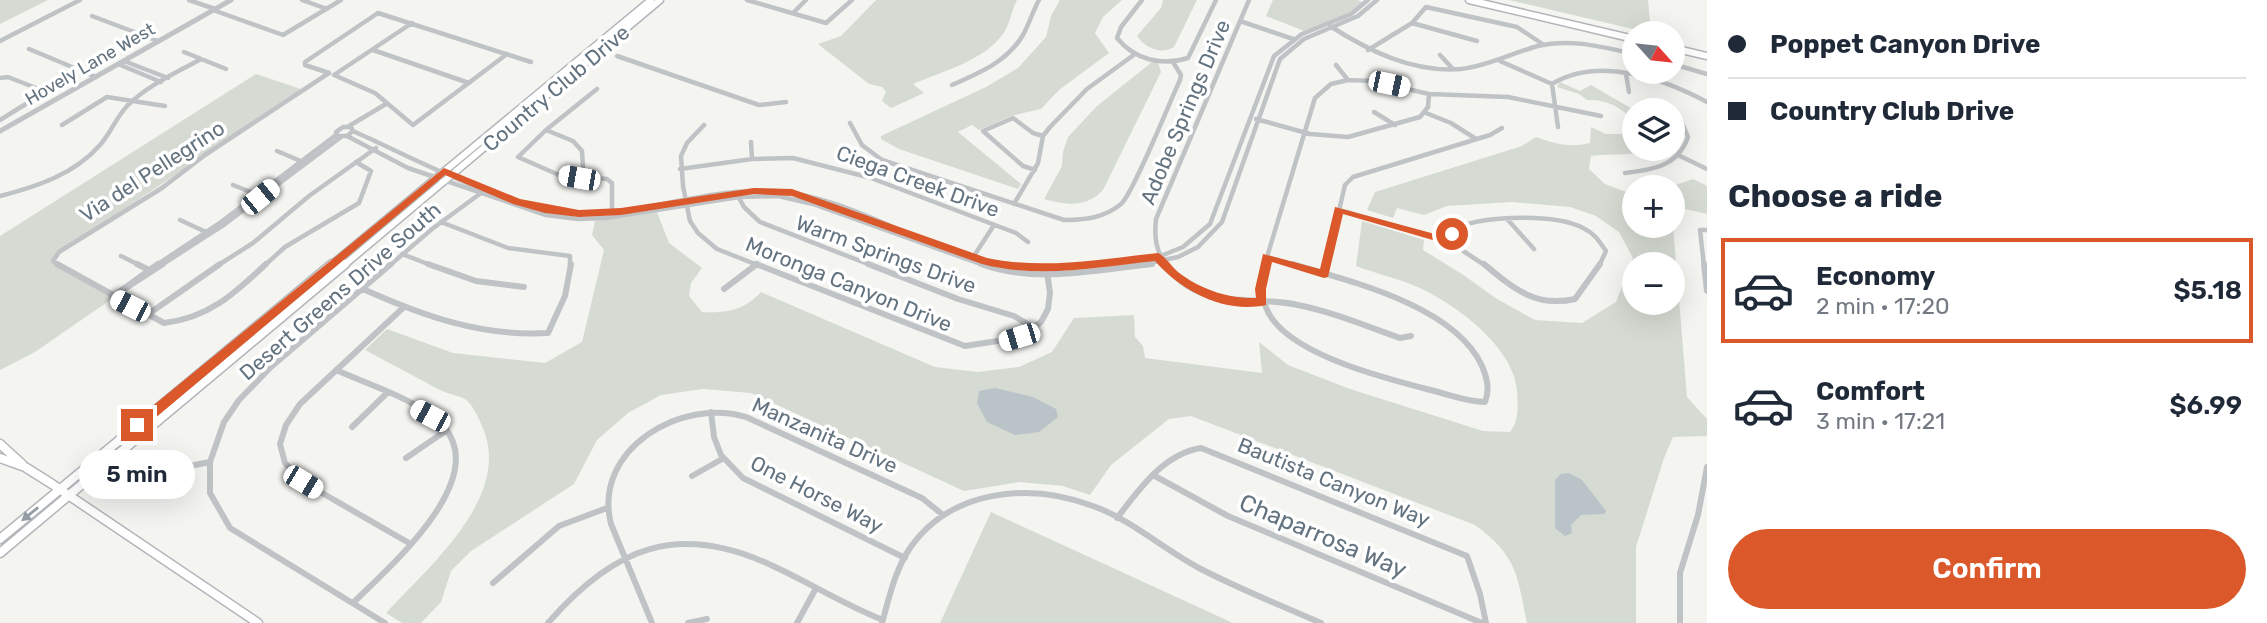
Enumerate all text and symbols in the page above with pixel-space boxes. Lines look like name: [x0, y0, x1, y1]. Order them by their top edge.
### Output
street label: Adobe Springs Drive: [1135, 16, 1235, 208]
street label: Hovely Lane West: [21, 18, 159, 110]
street label: Country Club Drive: [478, 19, 634, 157]
north arrow: [1622, 21, 1685, 84]
map controls: [1622, 21, 1685, 315]
text: Poppet Canyon Drive: [1770, 29, 2040, 60]
car: [1367, 69, 1412, 99]
text: Country Club Drive: [1770, 96, 2014, 127]
button: layers: [1622, 98, 1685, 161]
street label: Via del Pellegrino: [75, 115, 229, 227]
street label: Ciega Creek Drive: [833, 140, 1003, 222]
car: [557, 164, 602, 192]
button: +: [1622, 175, 1685, 238]
car: [238, 176, 283, 218]
text: Choose a ride: [1728, 177, 1942, 215]
street label: Desert Greens Drive South: [234, 197, 446, 385]
street label: Warm Springs Drive: [792, 210, 980, 298]
route start: [1436, 218, 1468, 250]
street label: Moronga Canyon Drive: [742, 231, 956, 337]
button: −: [1622, 252, 1685, 315]
icon: car: [1732, 259, 1795, 322]
text: Economy: [1816, 261, 1935, 292]
text: $5.18: [2173, 275, 2242, 306]
car: [107, 287, 154, 325]
text: 2 min · 17:20: [1816, 292, 1950, 320]
car: [996, 321, 1043, 353]
icon: car: [1732, 374, 1795, 437]
text: Comfort: [1816, 376, 1925, 407]
text: $6.99: [2170, 390, 2242, 421]
street label: Manzanita Drive: [748, 392, 902, 478]
car: [407, 397, 454, 435]
text: 3 min · 17:21: [1816, 407, 1945, 435]
route end: [121, 409, 153, 441]
street label: Bautista Canyon Way: [1234, 432, 1434, 532]
callout: 5 min: [79, 450, 195, 499]
street label: One Horse Way: [747, 450, 888, 538]
text: 5 min: [106, 460, 168, 488]
car: [280, 462, 327, 502]
street label: Chaparrosa Way: [1235, 488, 1411, 584]
one-way arrow: [21, 506, 39, 522]
button: Confirm: [1728, 529, 2246, 609]

